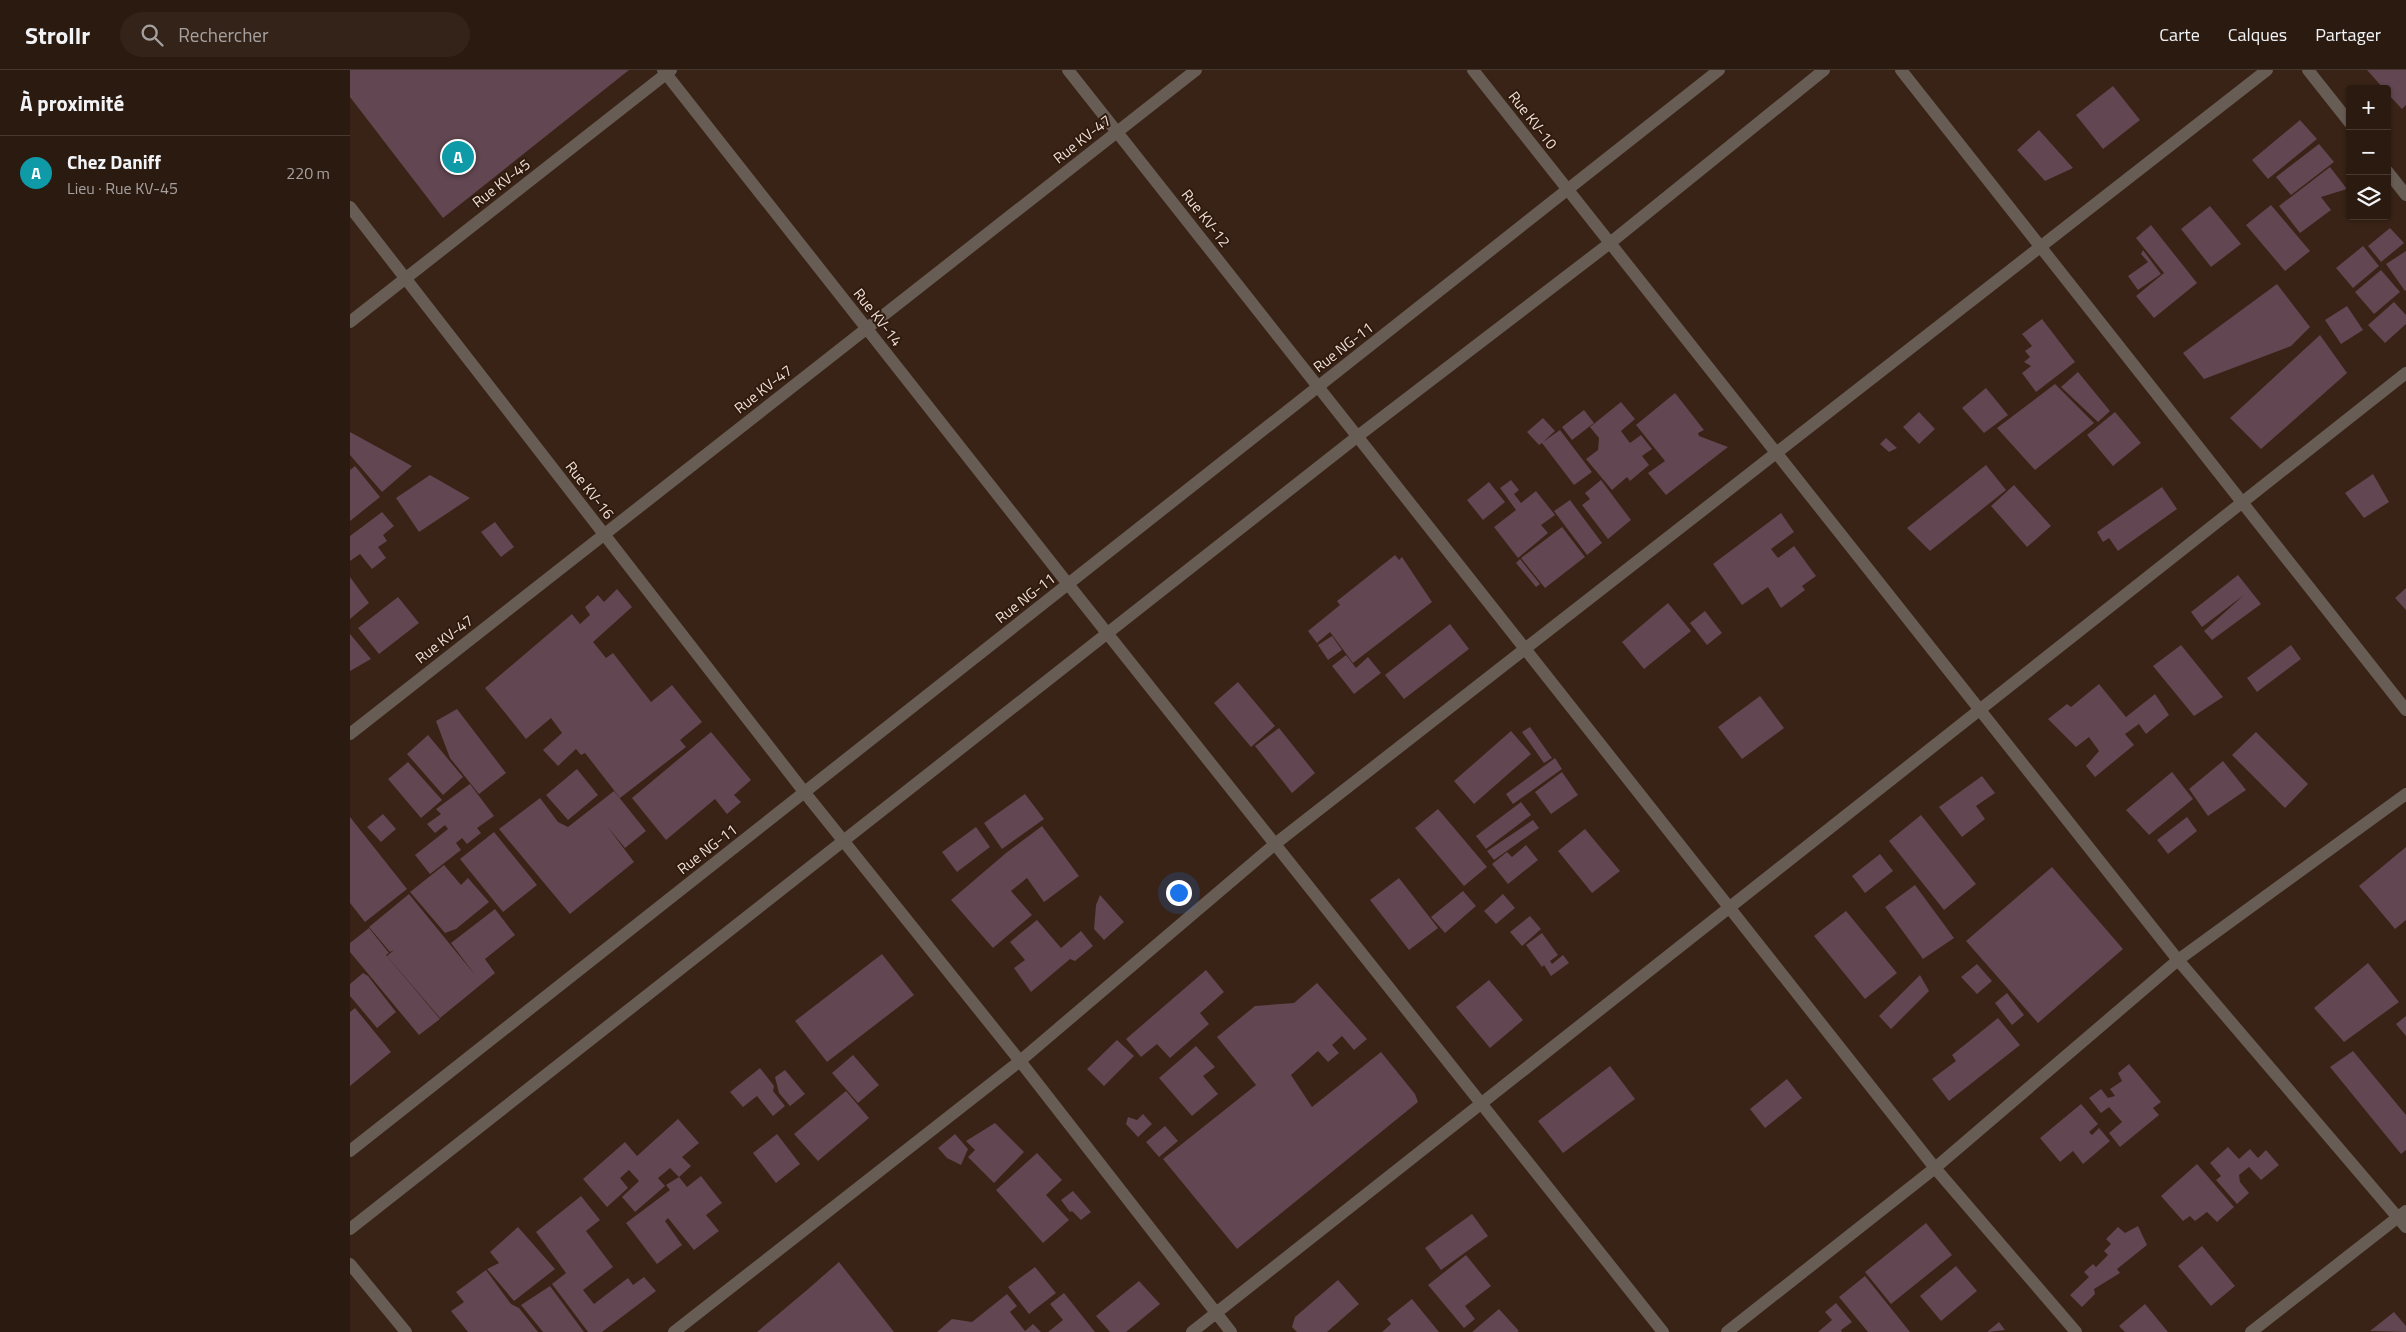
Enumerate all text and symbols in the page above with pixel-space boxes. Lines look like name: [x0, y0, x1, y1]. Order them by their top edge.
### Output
search box: [120, 12, 470, 57]
text: Strollr: [25, 17, 90, 53]
text: Rechercher: [178, 20, 269, 49]
icon: search: [138, 21, 166, 49]
text: Carte: [2159, 21, 2200, 48]
text: Calques: [2228, 21, 2287, 48]
text: Partager: [2315, 21, 2381, 48]
map controls: [2346, 85, 2391, 220]
button: +: [2346, 85, 2391, 130]
street label: Rue KV-10: [1503, 86, 1563, 154]
text: À proximité: [20, 87, 124, 119]
street label: Rue KV-47: [1048, 109, 1116, 169]
button: −: [2346, 130, 2391, 175]
pin: A: [442, 138, 474, 176]
text: Chez Daniff: [67, 147, 161, 176]
street label: Rue KV-45: [467, 153, 535, 213]
text: A: [31, 161, 41, 185]
text: 220 m: [286, 161, 330, 185]
button: layers: [2346, 175, 2391, 220]
text: Lieu · Rue KV-45: [67, 176, 178, 200]
street label: Rue KV-12: [1176, 184, 1236, 252]
street label: Rue KV-14: [848, 283, 908, 351]
street label: Rue NG-11: [1308, 316, 1378, 378]
street label: Rue KV-47: [729, 359, 797, 419]
street label: Rue KV-16: [560, 456, 620, 524]
street label: Rue NG-11: [990, 567, 1060, 629]
street label: Rue KV-47: [410, 609, 478, 669]
street label: Rue NG-11: [672, 818, 742, 880]
your location: [1166, 880, 1192, 906]

